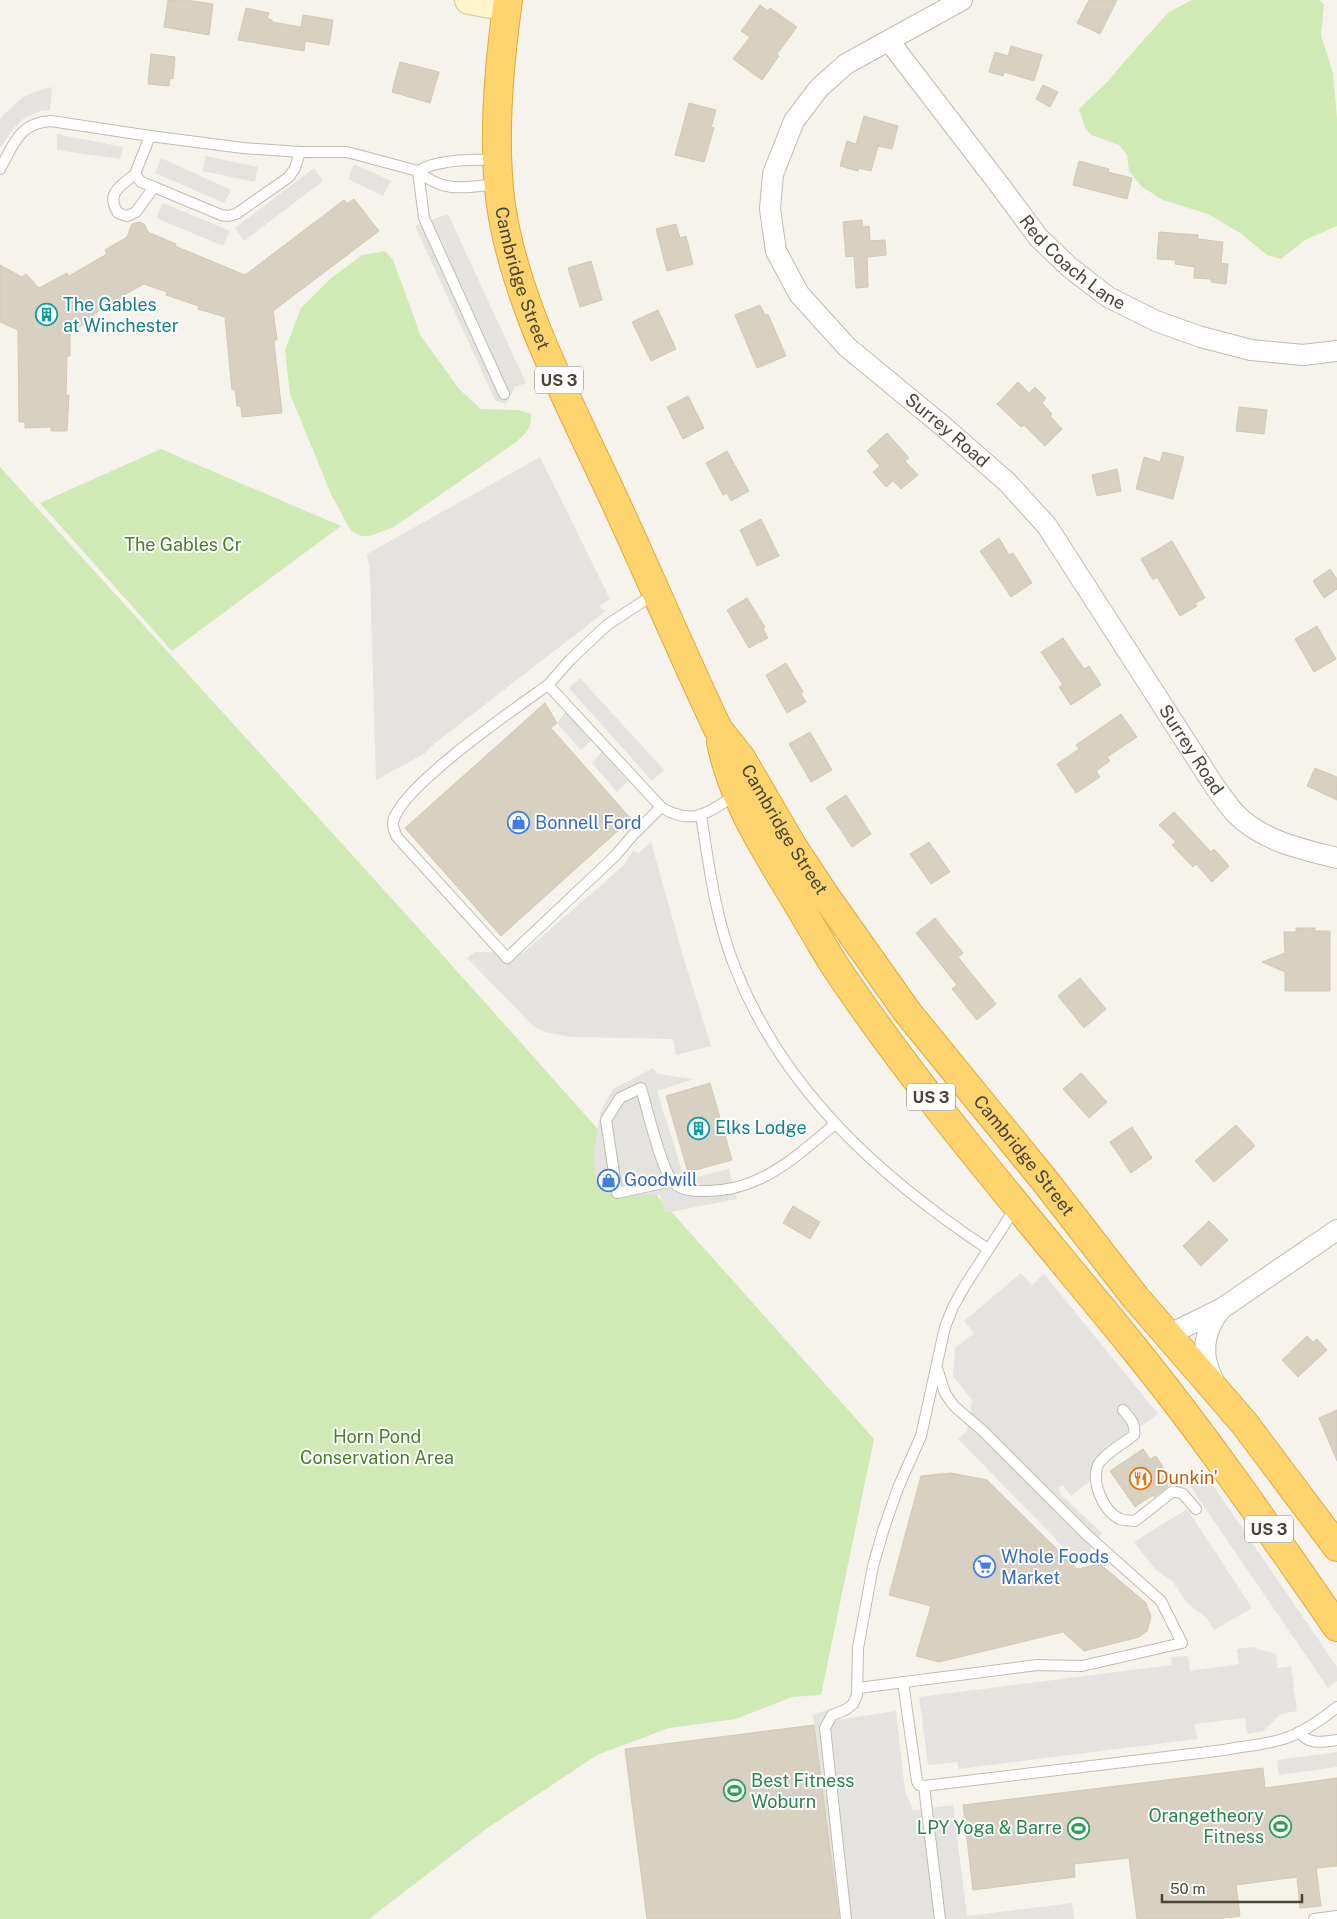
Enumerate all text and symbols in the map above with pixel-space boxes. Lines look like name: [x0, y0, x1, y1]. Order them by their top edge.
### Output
street label: Cambridge Street: [491, 205, 555, 353]
street label: Red Coach Lane: [1015, 211, 1129, 314]
place label: The Gables at Winchester: [63, 294, 179, 336]
building icon: The Gables at Winchester: [35, 303, 59, 327]
road number: US 3: [535, 366, 583, 394]
street label: Surrey Road: [901, 388, 993, 471]
park label: The Gables Cr: [124, 534, 242, 555]
street label: Surrey Road: [1155, 701, 1228, 799]
street label: Cambridge Street: [737, 760, 832, 898]
shop icon: Bonnell Ford: [507, 811, 531, 835]
place label: Bonnell Ford: [535, 812, 642, 833]
road number: US 3: [907, 1084, 955, 1110]
street label: Cambridge Street: [969, 1091, 1079, 1220]
building icon: Elks Lodge: [687, 1116, 711, 1140]
place label: Elks Lodge: [715, 1117, 807, 1138]
shop icon: Goodwill: [596, 1168, 620, 1192]
place label: Goodwill: [624, 1169, 698, 1190]
park label: Horn Pond Conservation Area: [300, 1426, 454, 1468]
restaurant icon: Dunkin': [1128, 1466, 1152, 1490]
place label: Dunkin': [1156, 1467, 1218, 1488]
road number: US 3: [1245, 1516, 1293, 1542]
place label: Whole Foods Market: [1001, 1546, 1109, 1588]
supermarket icon: Whole Foods Market: [973, 1555, 997, 1579]
place label: Best Fitness Woburn: [751, 1770, 854, 1812]
sports icon: Best Fitness Woburn: [723, 1779, 747, 1803]
place label: Orangetheory Fitness: [1149, 1805, 1264, 1847]
sports icon: Orangetheory Fitness: [1268, 1814, 1292, 1838]
sports icon: LPY Yoga & Barre: [1066, 1816, 1090, 1840]
place label: LPY Yoga & Barre: [917, 1817, 1062, 1838]
scale bar: [1162, 1872, 1302, 1904]
text: 50 m: [1170, 1880, 1205, 1897]

